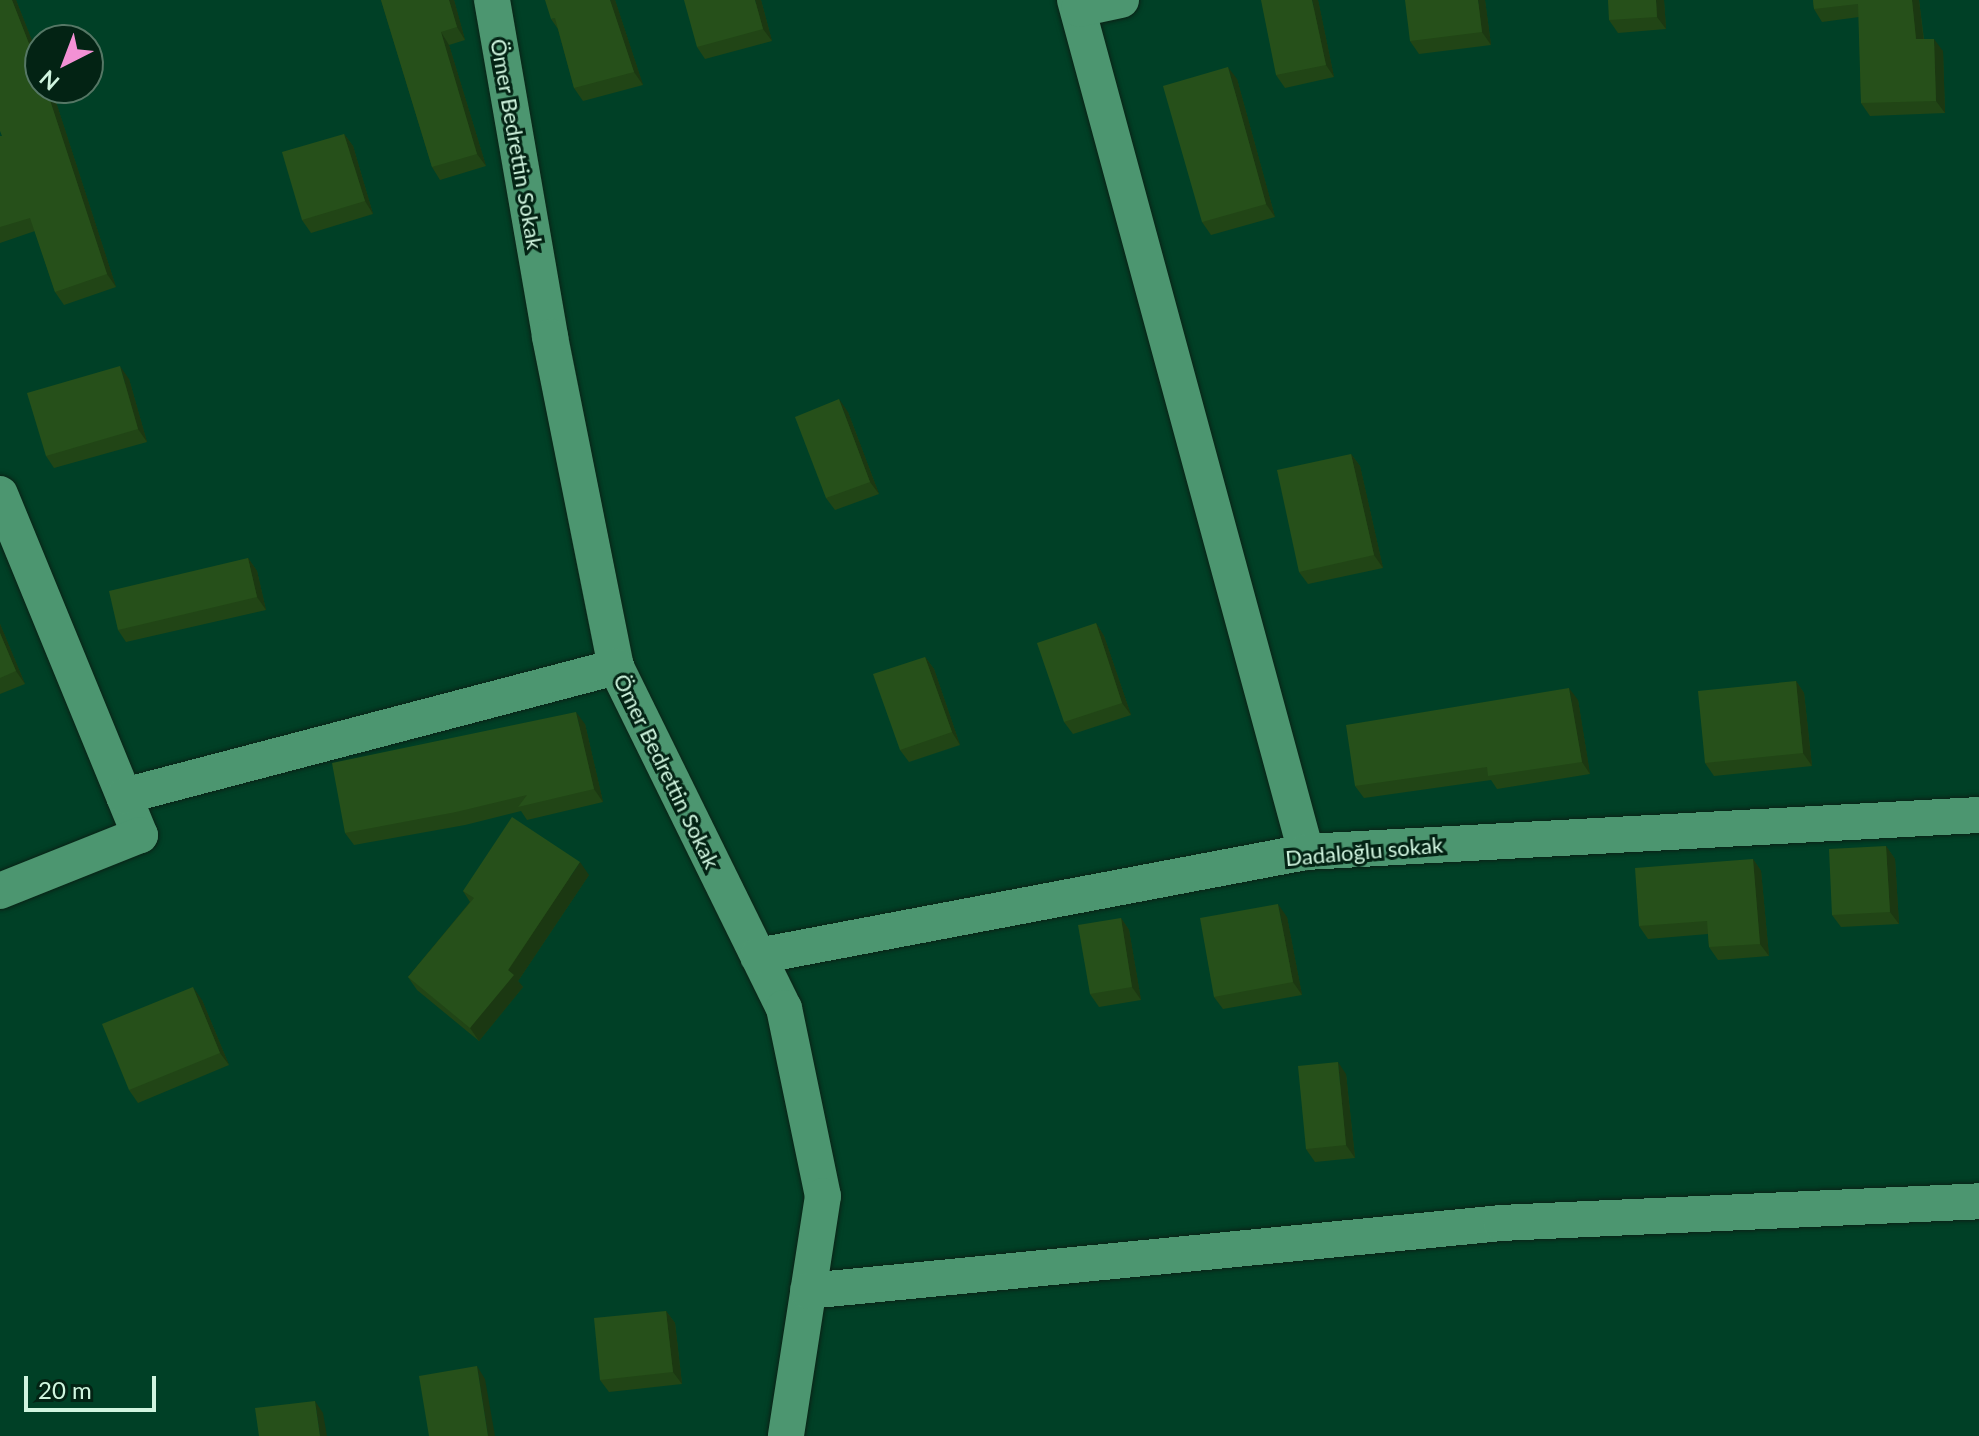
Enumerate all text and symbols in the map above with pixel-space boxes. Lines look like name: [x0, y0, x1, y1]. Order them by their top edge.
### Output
north arrow: [24, 24, 104, 104]
street label: Ömer Bedrettin Sokak: [485, 36, 549, 252]
text: N: [34, 65, 64, 96]
street label: Ömer Bedrettin Sokak: [608, 669, 726, 873]
street label: Dadaloğlu sokak: [1284, 831, 1444, 871]
scale bar: [28, 1360, 160, 1410]
text: 20 m: [38, 1375, 92, 1404]

